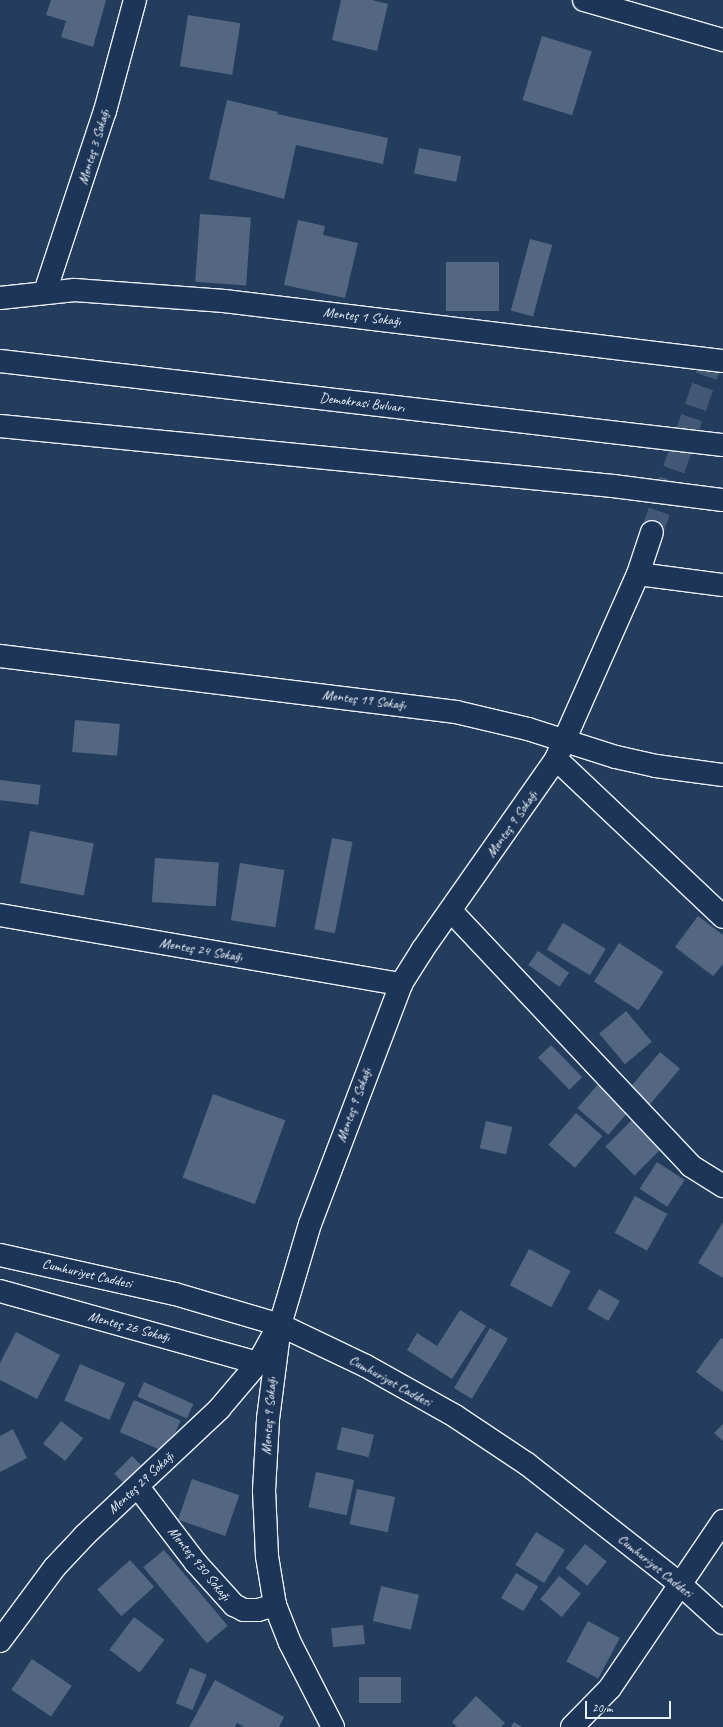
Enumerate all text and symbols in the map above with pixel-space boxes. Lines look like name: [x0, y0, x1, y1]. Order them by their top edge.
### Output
street label: Menteş 3 Sokağı: [75, 107, 113, 187]
street label: Menteş 1 Sokağı: [322, 304, 402, 330]
street label: Demokrasi Bulvarı: [319, 389, 405, 417]
street label: Menteş 19 Sokağı: [321, 687, 407, 713]
street label: Menteş 9 Sokağı: [483, 787, 541, 861]
street label: Menteş 24 Sokağı: [158, 934, 244, 966]
street label: Menteş 9 Sokağı: [333, 1066, 375, 1144]
street label: Cumhuriyet Caddesi: [40, 1255, 134, 1293]
street label: Menteş 26 Sokağı: [86, 1308, 172, 1346]
street label: Cumhuriyet Caddesi: [346, 1351, 434, 1411]
street label: Menteş 9 Sokağı: [258, 1377, 280, 1455]
street label: Menteş 29 Sokağı: [104, 1448, 178, 1518]
street label: Menteş 930 Sokağı: [164, 1524, 234, 1604]
street label: Cumhuriyet Caddesi: [614, 1531, 696, 1601]
scale bar: [587, 1693, 673, 1719]
text: 20 m: [592, 1700, 612, 1716]

